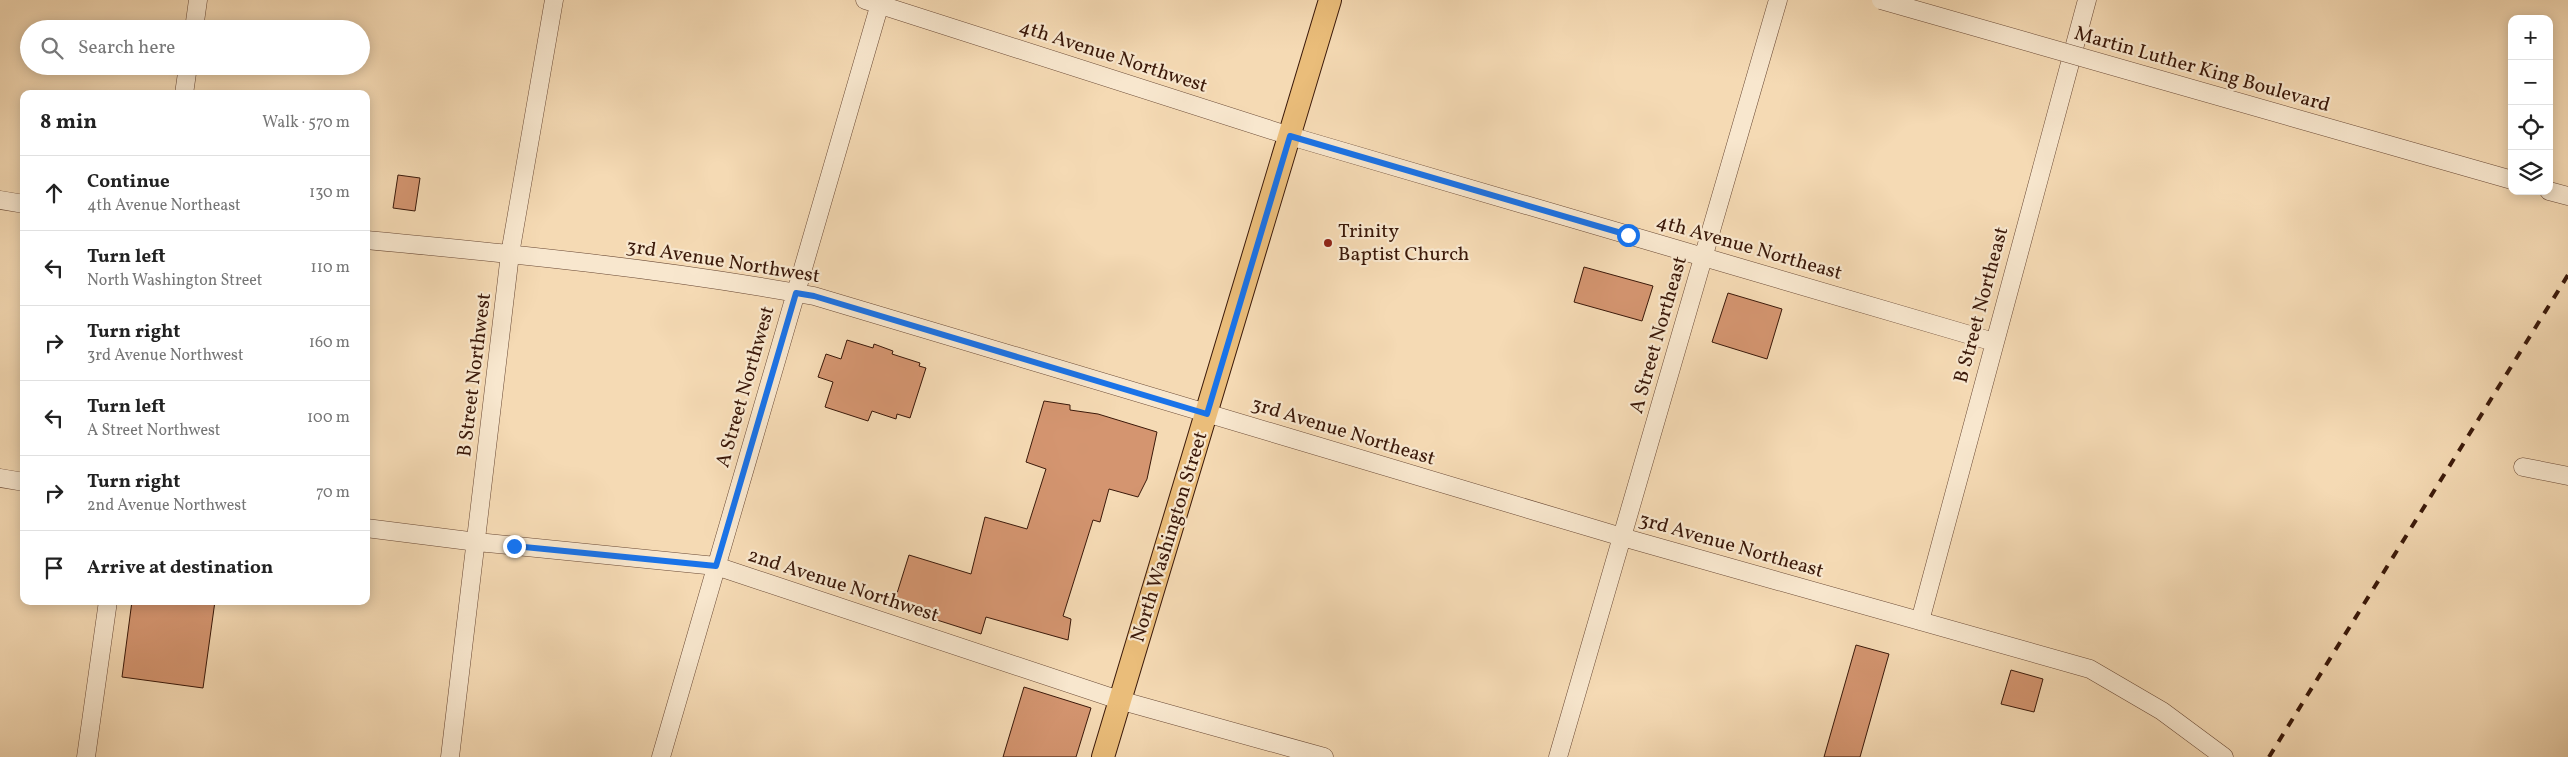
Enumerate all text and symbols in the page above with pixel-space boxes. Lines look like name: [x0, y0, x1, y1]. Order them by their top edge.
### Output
street label: 4th Avenue Northwest: [1015, 13, 1211, 101]
map controls: [2508, 15, 2553, 195]
button: +: [2508, 15, 2553, 60]
search box: [20, 20, 370, 75]
street label: Martin Luther King Boulevard: [2071, 20, 2333, 120]
icon: search: [38, 34, 66, 62]
text: Search here: [78, 35, 175, 61]
button: −: [2508, 60, 2553, 105]
button: locate: [2508, 105, 2553, 150]
text: 8 min: [40, 108, 97, 137]
text: Walk · 570 m: [262, 112, 350, 134]
button: layers: [2508, 150, 2553, 195]
text: Continue: [87, 169, 170, 195]
icon: ahead: [40, 179, 68, 207]
text: 130 m: [309, 182, 350, 204]
text: 4th Avenue Northeast: [87, 195, 241, 217]
street label: 4th Avenue Northeast: [1653, 208, 1845, 288]
place label: Trinity Baptist Church: [1338, 218, 1470, 269]
route start: [1617, 224, 1640, 247]
street label: B Street Northeast: [1948, 224, 2016, 386]
street label: 3rd Avenue Northwest: [624, 233, 822, 291]
marker: Trinity Baptist Church: [1322, 237, 1334, 249]
text: Turn left: [87, 244, 166, 270]
street label: A Street Northeast: [1623, 253, 1695, 417]
icon: left: [40, 254, 68, 282]
text: 110 m: [311, 257, 350, 279]
text: North Washington Street: [87, 270, 262, 292]
street label: B Street Northwest: [451, 291, 499, 459]
street label: A Street Northwest: [710, 303, 782, 471]
text: Turn right: [87, 319, 180, 345]
icon: right: [40, 329, 68, 357]
text: 160 m: [309, 332, 350, 354]
text: 3rd Avenue Northwest: [87, 345, 244, 367]
street label: 3rd Avenue Northeast: [1247, 391, 1439, 473]
text: Turn left: [87, 394, 166, 420]
icon: left: [40, 404, 68, 432]
text: 100 m: [307, 407, 350, 429]
text: A Street Northwest: [87, 420, 220, 442]
street label: North Washington Street: [1125, 428, 1215, 646]
text: Turn right: [87, 469, 180, 495]
icon: right: [40, 479, 68, 507]
text: 70 m: [316, 482, 350, 504]
text: 2nd Avenue Northwest: [87, 495, 247, 517]
street label: 3rd Avenue Northeast: [1635, 506, 1827, 586]
route end: [503, 535, 526, 558]
street label: 2nd Avenue Northwest: [744, 542, 942, 630]
icon: arrive: [40, 554, 68, 582]
text: Arrive at destination: [87, 555, 273, 581]

